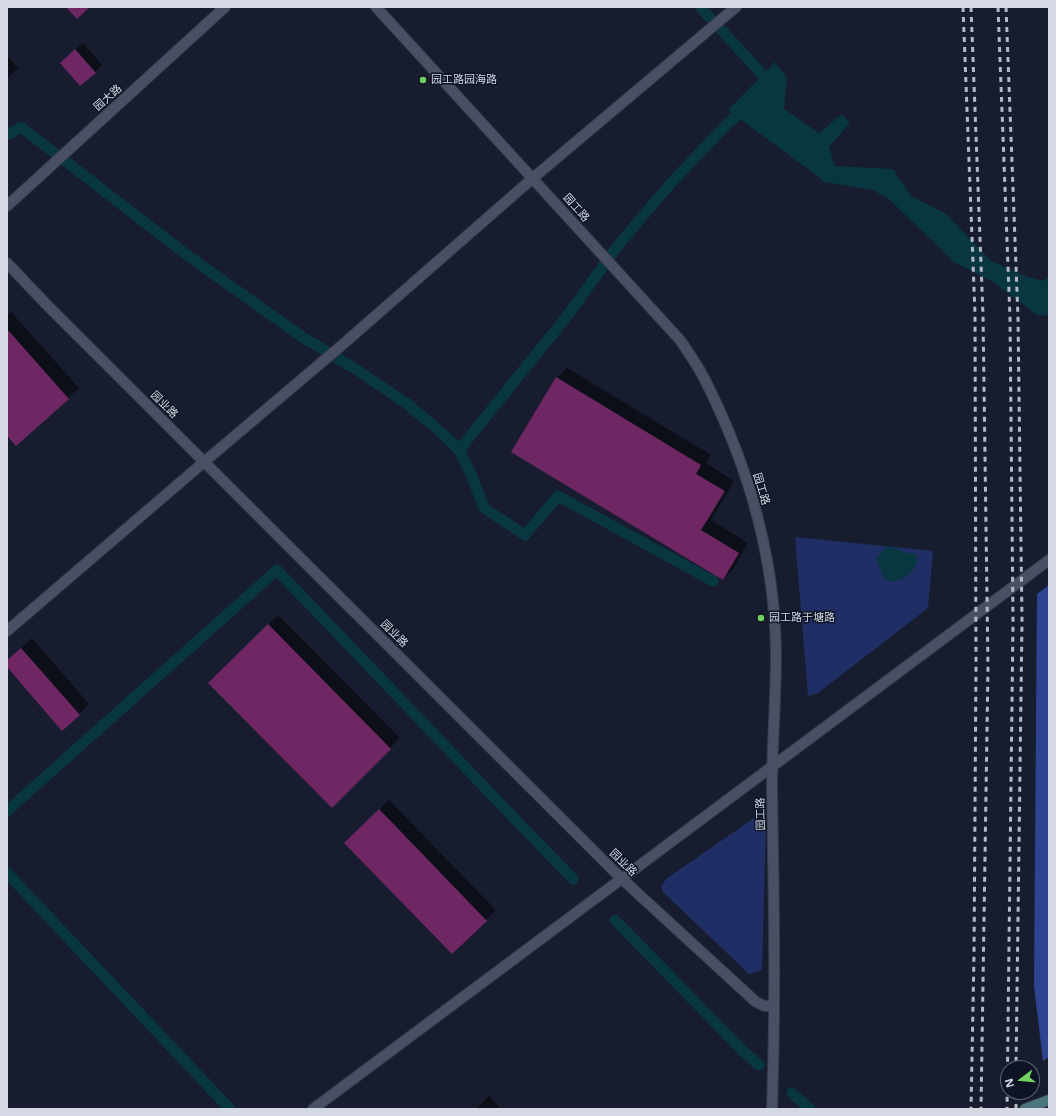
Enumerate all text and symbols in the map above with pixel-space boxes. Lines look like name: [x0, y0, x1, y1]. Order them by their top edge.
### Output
place label: 园工路园海路: [431, 73, 497, 87]
marker: 园工路园海路: [418, 75, 428, 85]
street label: 园大路: [91, 82, 125, 114]
street label: 园工路: [560, 191, 592, 225]
street label: 园业路: [148, 389, 180, 421]
street label: 园工路: [750, 471, 772, 507]
place label: 园工路于塘路: [769, 611, 835, 625]
marker: 园工路于塘路: [756, 613, 766, 623]
street label: 园业路: [378, 618, 410, 650]
street label: 园工路: [754, 797, 768, 831]
street label: 园业路: [607, 847, 639, 879]
north arrow: [1000, 1060, 1040, 1100]
text: N: [1001, 1077, 1017, 1090]

